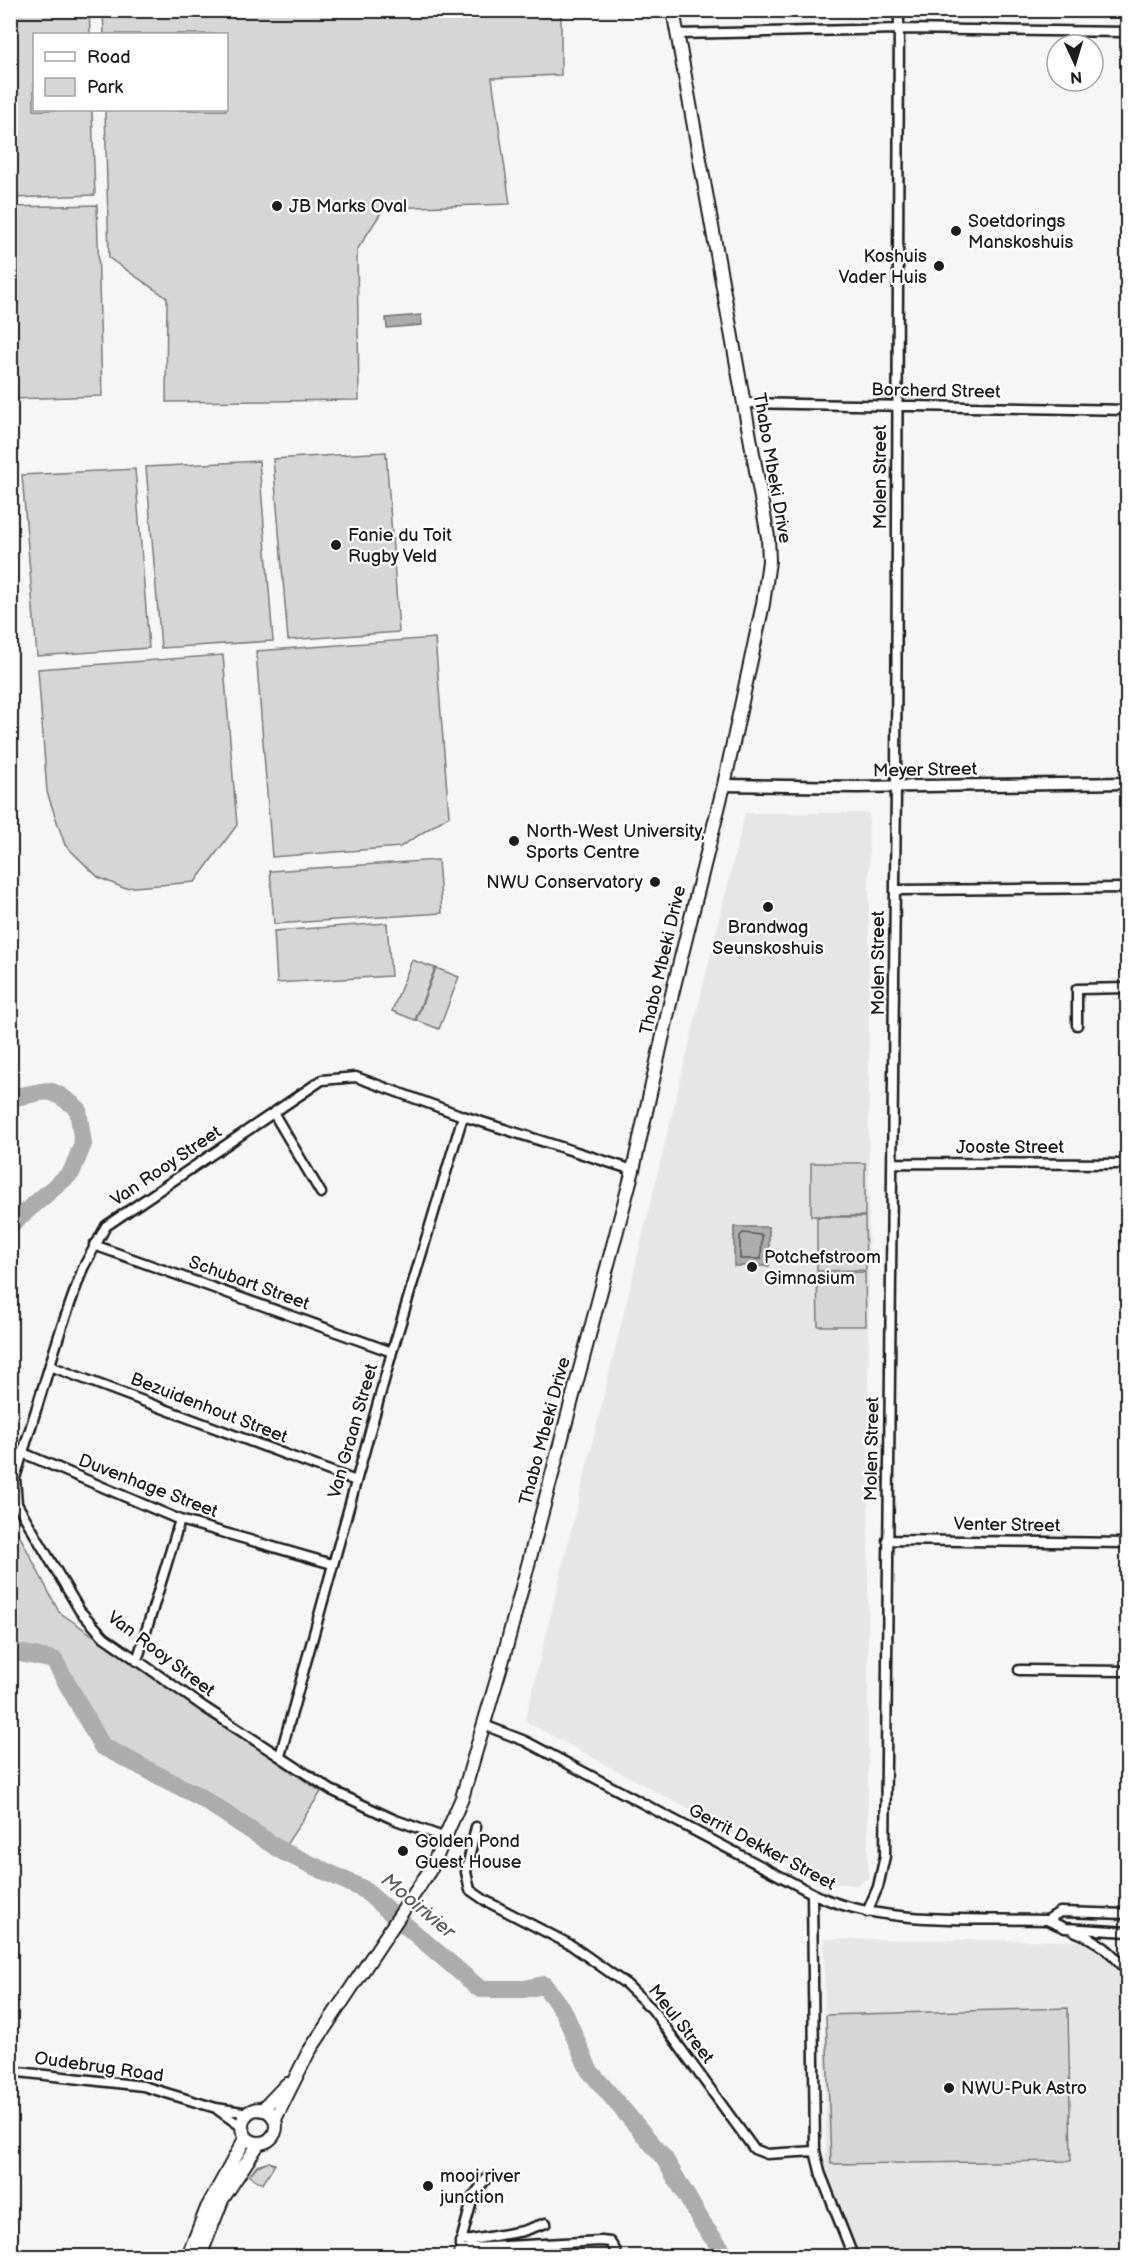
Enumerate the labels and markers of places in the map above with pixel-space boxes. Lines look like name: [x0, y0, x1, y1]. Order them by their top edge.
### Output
place label: JB Marks Oval: [289, 196, 407, 217]
marker: JB Marks Oval: [270, 199, 284, 213]
place label: Soetdorings Manskoshuis: [968, 211, 1074, 253]
marker: Soetdorings Manskoshuis: [949, 224, 963, 238]
place label: Koshuis Vader Huis: [838, 246, 927, 288]
marker: Koshuis Vader Huis: [932, 259, 946, 273]
place label: Fanie du Toit Rugby Veld: [348, 525, 452, 567]
marker: Fanie du Toit Rugby Veld: [329, 538, 343, 552]
place label: North-West University, Sports Centre: [526, 821, 704, 863]
marker: North-West University, Sports Centre: [507, 834, 521, 848]
place label: NWU Conservatory: [486, 872, 644, 893]
marker: NWU Conservatory: [648, 875, 662, 889]
marker: Brandwag Seunskoshuis: [761, 900, 775, 914]
place label: Brandwag Seunskoshuis: [712, 917, 824, 959]
place label: Potchefstroom Gimnasium: [764, 1247, 881, 1289]
marker: Potchefstroom Gimnasium: [745, 1260, 759, 1274]
place label: Golden Pond Guest House: [415, 1831, 522, 1873]
marker: Golden Pond Guest House: [396, 1844, 410, 1858]
place label: NWU-Puk Astro: [961, 2078, 1087, 2099]
marker: NWU-Puk Astro: [942, 2081, 956, 2095]
place label: mooi river junction: [439, 2166, 521, 2208]
marker: mooi river junction: [421, 2179, 435, 2193]

